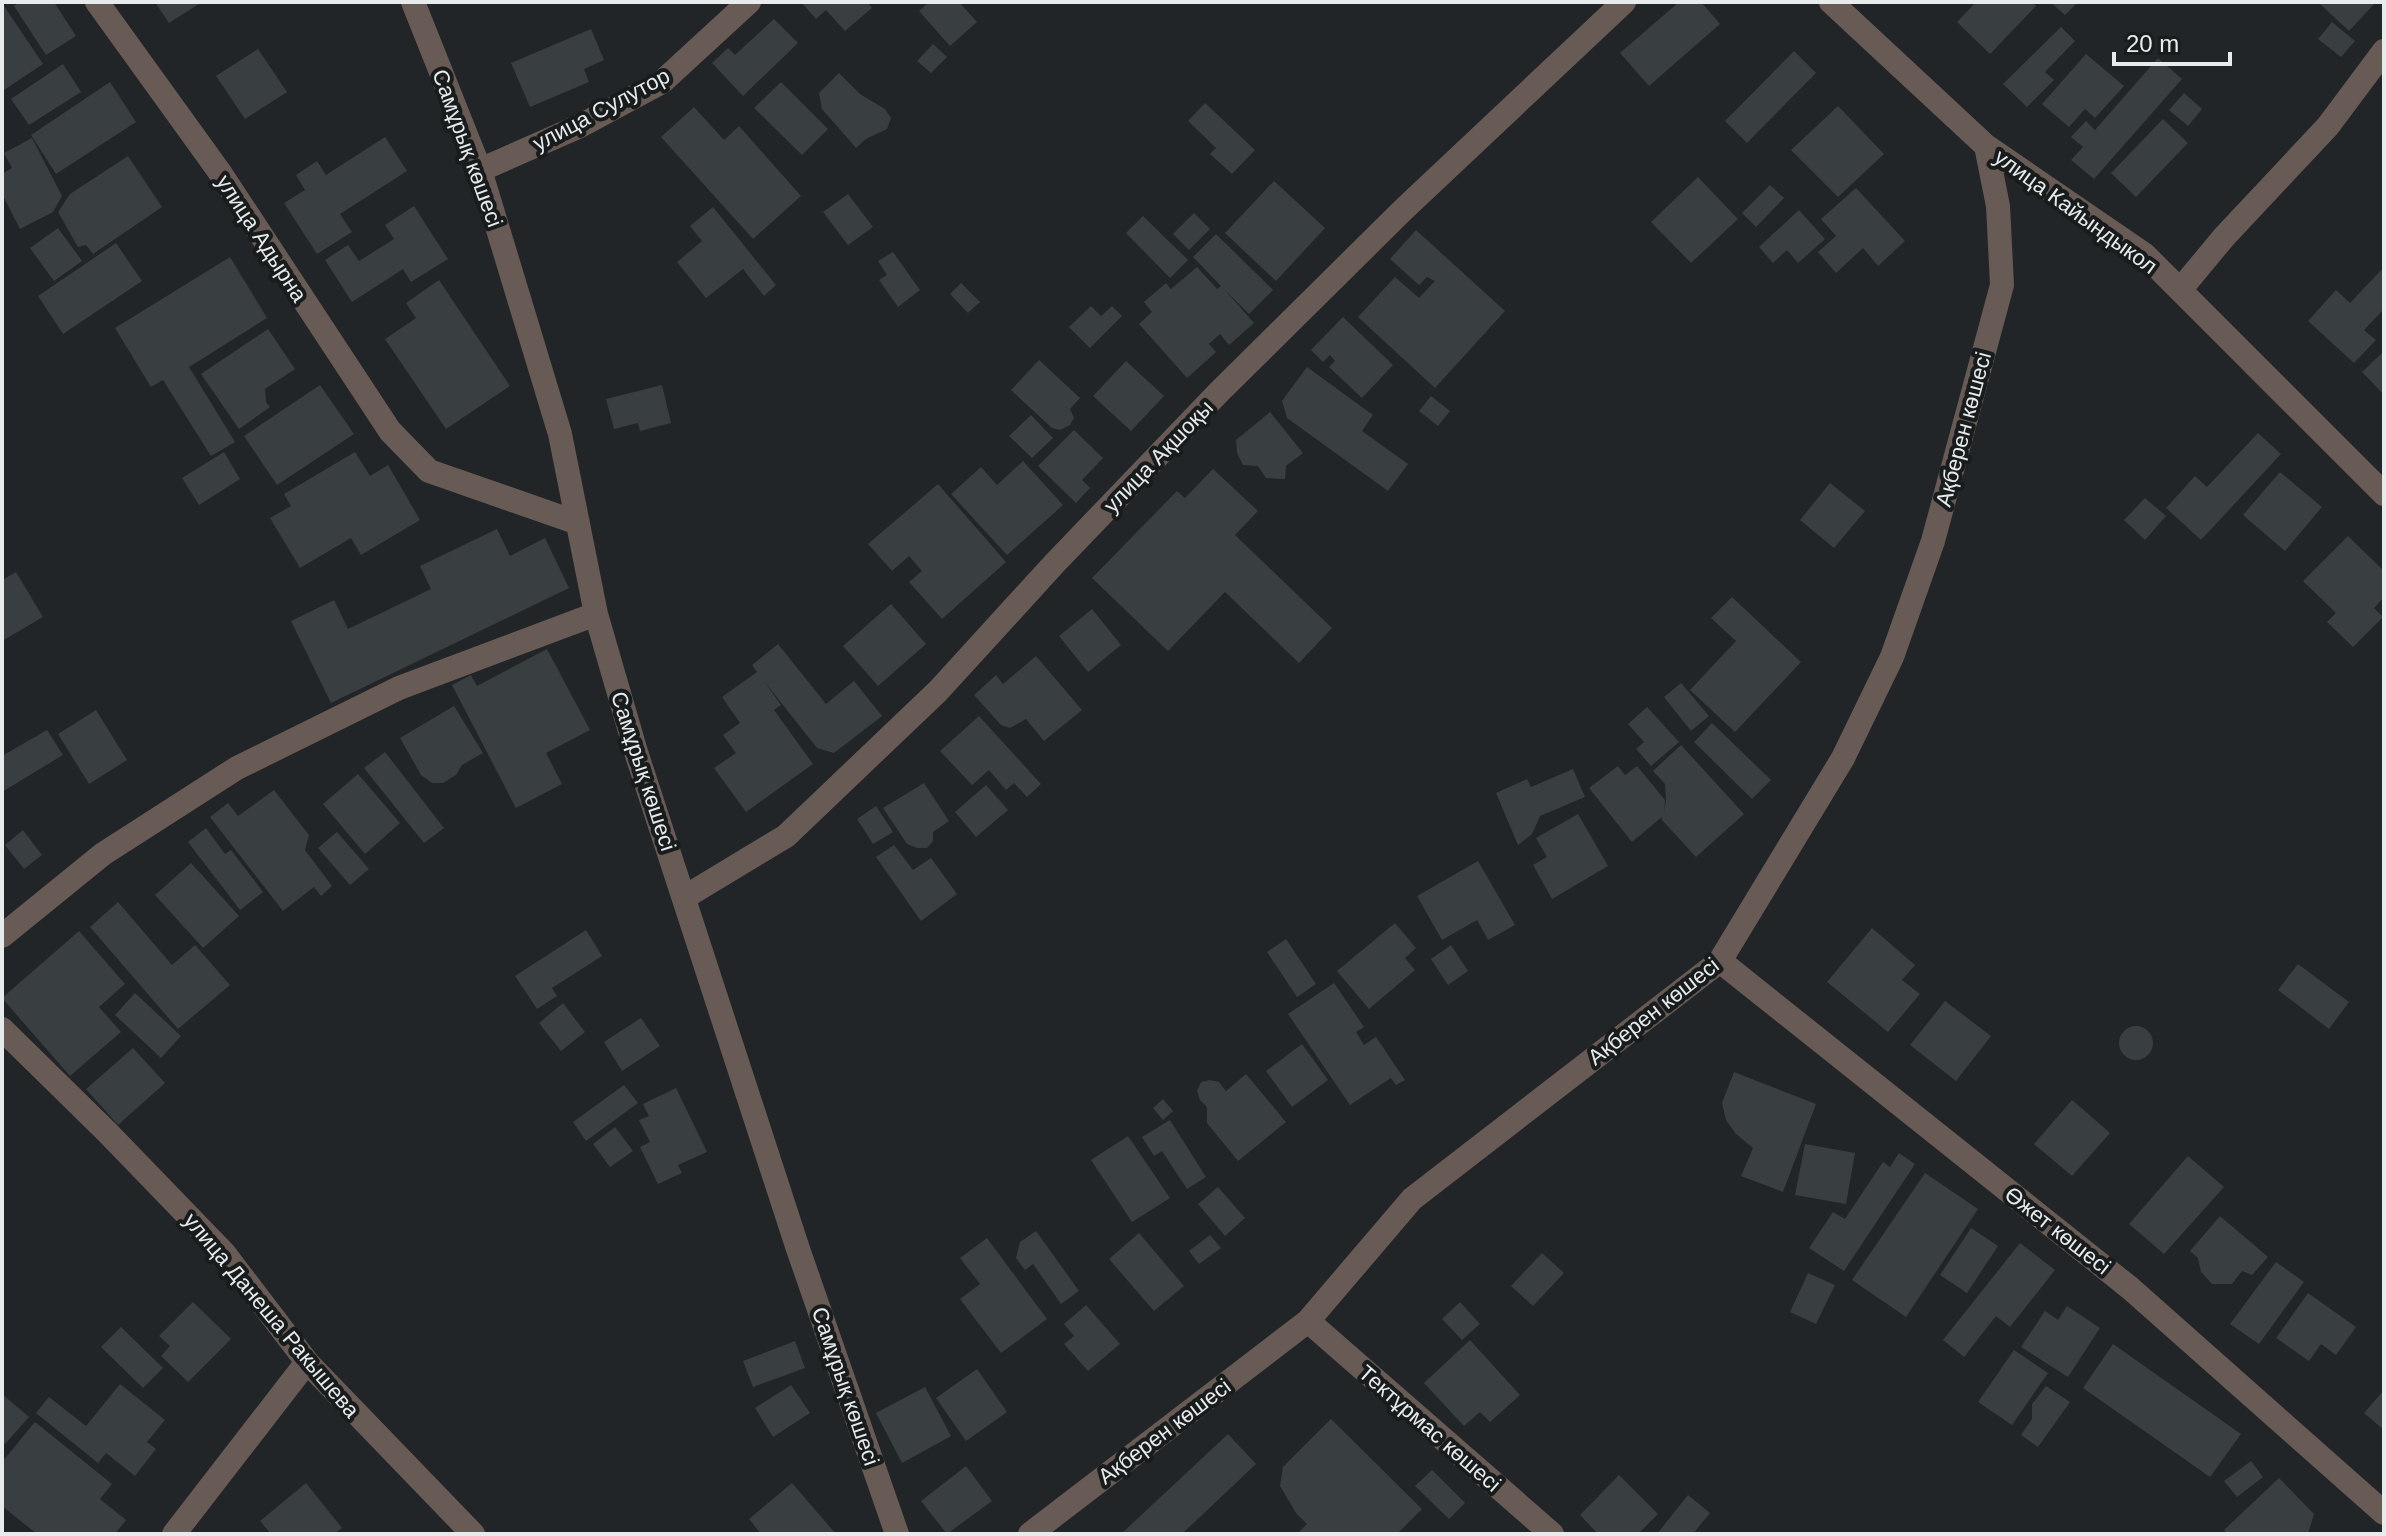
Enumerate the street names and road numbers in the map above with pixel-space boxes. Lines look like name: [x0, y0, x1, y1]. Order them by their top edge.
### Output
street label: улица Сулутор: [529, 63, 674, 156]
street label: Самұрық көшесі: [427, 66, 508, 230]
street label: улица Кайындыкол: [1989, 144, 2162, 279]
street label: улица Адырна: [211, 170, 312, 307]
street label: Ақберен көшесі: [1931, 349, 1996, 509]
street label: улица Ақшоқы: [1099, 395, 1218, 518]
street label: Самұрық көшесі: [606, 688, 681, 854]
street label: Ақберен көшесі: [1583, 953, 1724, 1070]
street label: Өжет көшесі: [2000, 1181, 2115, 1279]
street label: улица Данеша Ракышева: [179, 1208, 365, 1423]
street label: Самұрық көшесі: [807, 1304, 884, 1469]
street label: Тектұрмас көшесі: [1354, 1360, 1506, 1497]
street label: Ақберен көшесі: [1093, 1373, 1235, 1489]

